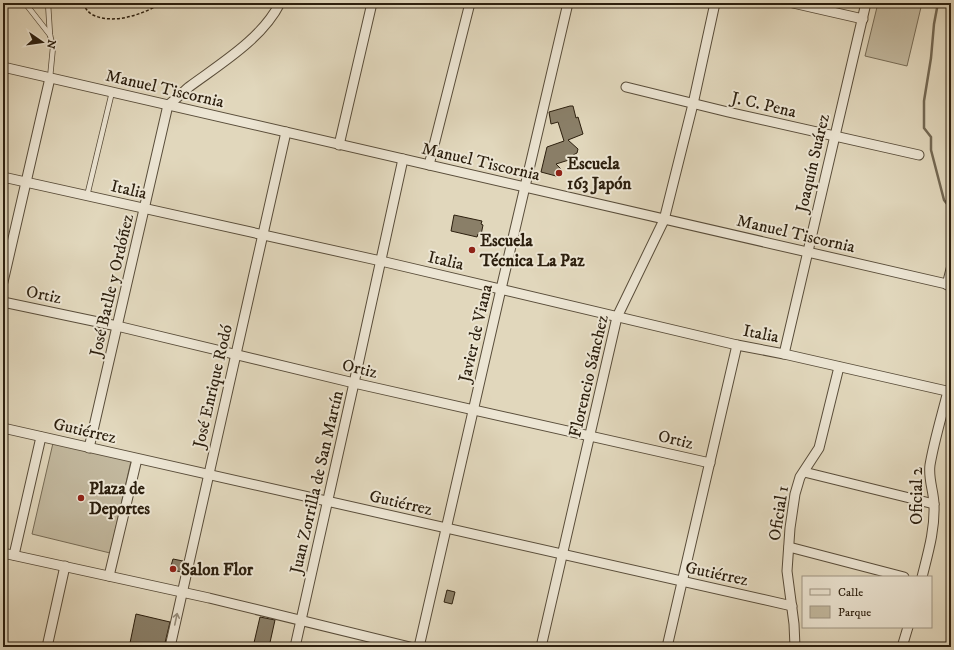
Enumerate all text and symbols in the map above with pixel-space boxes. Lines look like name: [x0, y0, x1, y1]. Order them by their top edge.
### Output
north arrow: [22, 22, 62, 62]
text: N: [43, 38, 59, 50]
street label: Manuel Tiscornia: [103, 65, 227, 113]
street label: J. C. Pena: [727, 86, 799, 123]
street label: Joaquín Suárez: [790, 111, 835, 217]
street label: Manuel Tiscornia: [419, 138, 543, 186]
place label: Escuela 163 Japón: [567, 153, 631, 195]
marker: Escuela 163 Japón: [554, 168, 564, 178]
street label: Italia: [109, 175, 150, 205]
street label: Manuel Tiscornia: [734, 210, 858, 258]
street label: José Batlle y Ordóñez: [84, 211, 139, 360]
place label: Escuela Técnica La Paz: [479, 230, 585, 272]
marker: Escuela Técnica La Paz: [467, 245, 477, 255]
street label: Italia: [426, 246, 467, 276]
street label: Ortiz: [24, 281, 64, 310]
street label: Javier de Viana: [454, 281, 498, 386]
street label: Florencio Sánchez: [564, 312, 614, 440]
street label: Italia: [741, 320, 781, 348]
street label: José Enrique Rodó: [188, 322, 238, 452]
street label: Ortiz: [340, 354, 380, 384]
street label: Juan Zorrilla de San Martín: [285, 388, 349, 578]
street label: Gutiérrez: [51, 413, 119, 449]
street label: Ortiz: [656, 425, 696, 455]
street label: Oficial 2: [906, 467, 928, 525]
place label: Plaza de Deportes: [89, 478, 150, 520]
street label: Oficial 1: [764, 484, 794, 542]
street label: Gutiérrez: [367, 485, 435, 521]
marker: Plaza de Deportes: [76, 493, 86, 503]
street label: Gutiérrez: [683, 557, 751, 592]
place label: Salon Flor: [181, 559, 254, 581]
marker: Salon Flor: [168, 564, 178, 574]
legend: [802, 576, 932, 628]
text: Calle: [838, 585, 863, 600]
text: Parque: [838, 605, 871, 620]
one-way arrow: [172, 613, 180, 626]

